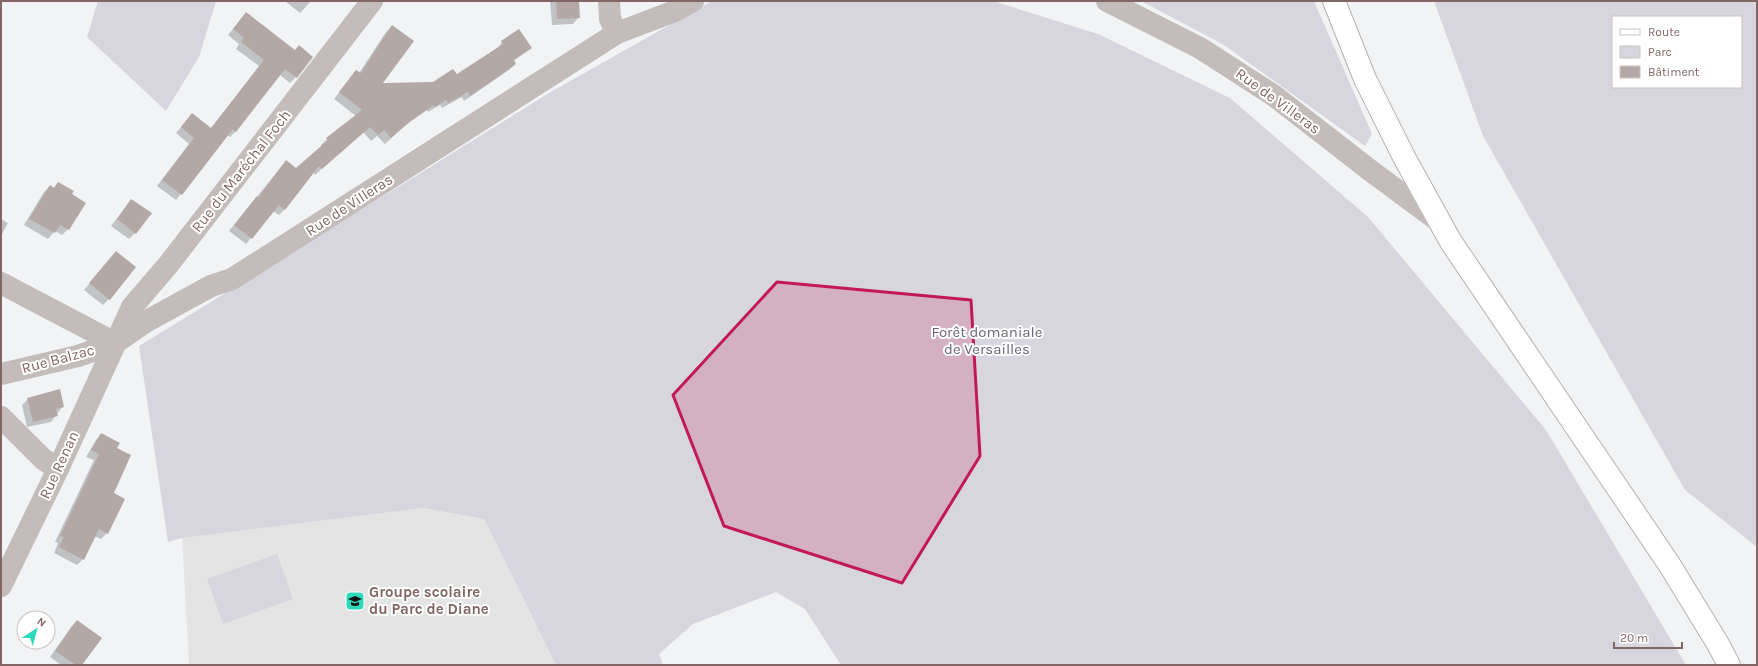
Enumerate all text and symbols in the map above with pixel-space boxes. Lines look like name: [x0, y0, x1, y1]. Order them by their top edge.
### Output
legend: [1612, 16, 1742, 88]
text: Route: [1648, 25, 1680, 39]
text: Parc: [1648, 45, 1672, 59]
street label: Rue de Villeras: [1232, 64, 1324, 138]
text: Bâtiment: [1648, 65, 1700, 79]
street label: Rue du Maréchal Foch: [188, 106, 294, 236]
street label: Rue de Villeras: [302, 170, 396, 240]
park label: Forêt domaniale de Versailles: [931, 323, 1043, 358]
street label: Rue Balzac: [20, 341, 96, 377]
street label: Rue Renan: [35, 428, 83, 502]
place label: Groupe scolaire du Parc de Diane: [369, 583, 489, 618]
school or university icon: Groupe scolaire du Parc de Diane: [344, 590, 366, 612]
north arrow: [16, 610, 56, 650]
text: N: [35, 615, 49, 630]
scale bar: [1614, 624, 1682, 650]
text: 20 m: [1620, 631, 1648, 645]

